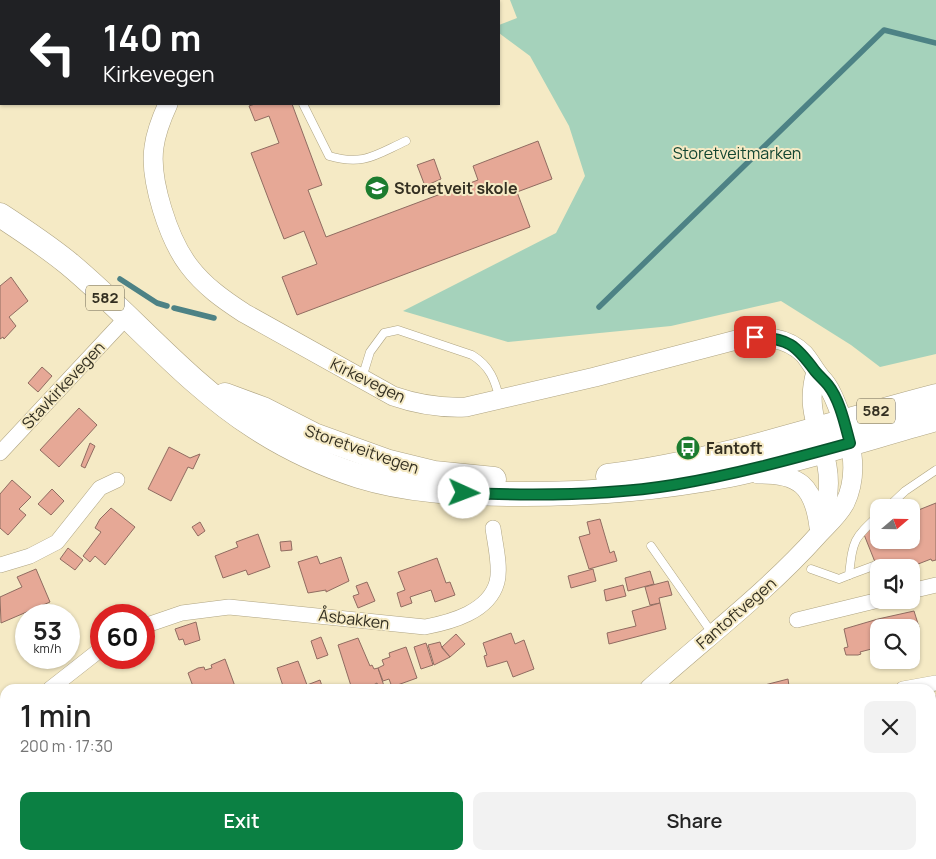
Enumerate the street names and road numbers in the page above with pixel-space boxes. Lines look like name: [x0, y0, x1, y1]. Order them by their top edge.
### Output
road number: 582: [86, 286, 124, 310]
street label: Stavkirkevegen: [17, 336, 109, 434]
street label: Kirkevegen: [327, 352, 409, 408]
road number: 582: [857, 398, 895, 424]
street label: Storetveitvegen: [302, 419, 422, 479]
street label: Fantoftvegen: [691, 572, 781, 654]
street label: Åsbakken: [317, 604, 391, 634]

